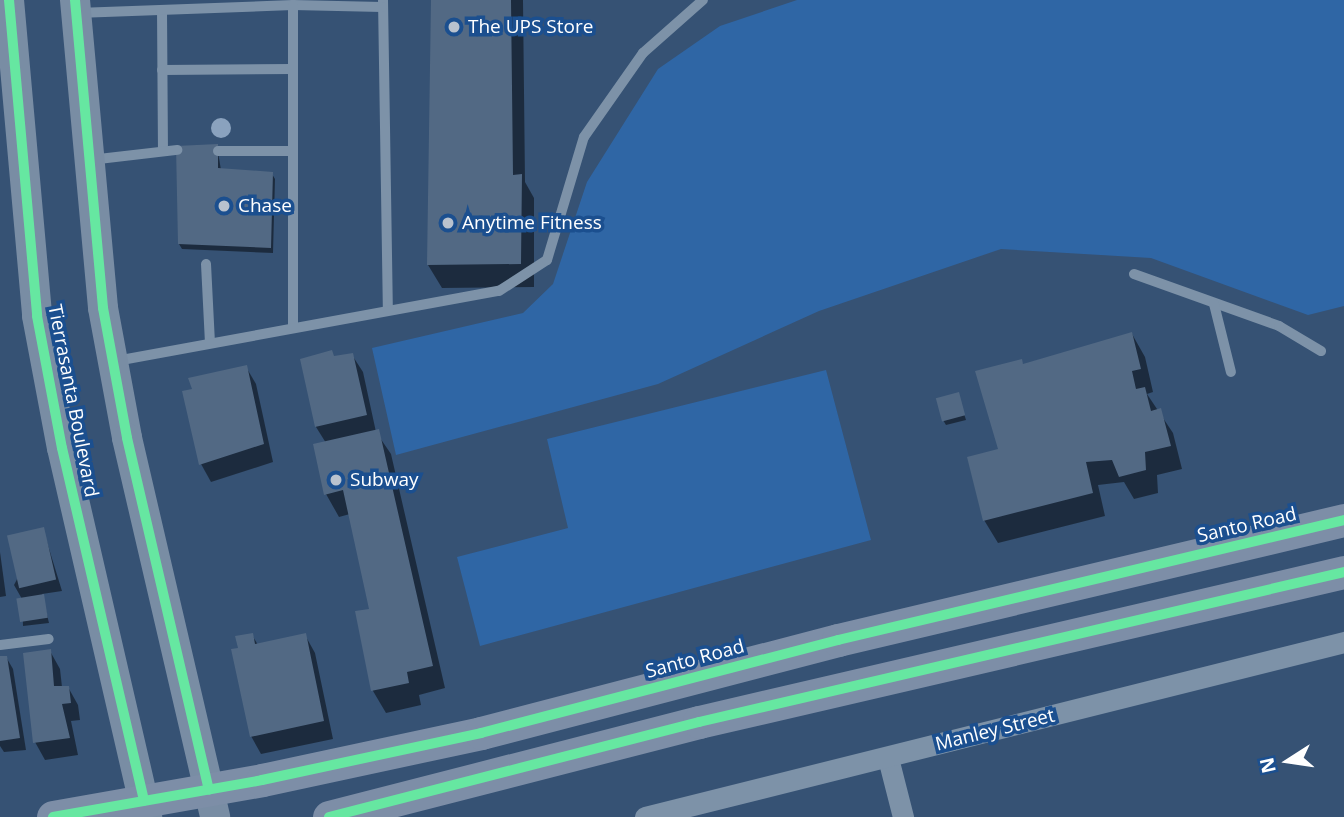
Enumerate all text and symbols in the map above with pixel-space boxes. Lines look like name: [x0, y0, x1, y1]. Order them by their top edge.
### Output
place label: The UPS Store: [468, 16, 593, 38]
marker: The UPS Store: [446, 19, 462, 35]
place label: Chase: [238, 195, 292, 217]
marker: Chase: [216, 198, 232, 214]
place label: Anytime Fitness: [462, 212, 602, 234]
marker: Anytime Fitness: [440, 215, 456, 231]
street label: Tierrasanta Boulevard: [43, 303, 103, 499]
place label: Subway: [350, 469, 418, 491]
marker: Subway: [328, 472, 344, 488]
street label: Santo Road: [1195, 503, 1299, 547]
street label: Santo Road: [643, 635, 747, 683]
street label: Manley Street: [933, 704, 1057, 756]
north arrow: [1253, 726, 1323, 796]
text: N: [1253, 755, 1282, 776]

